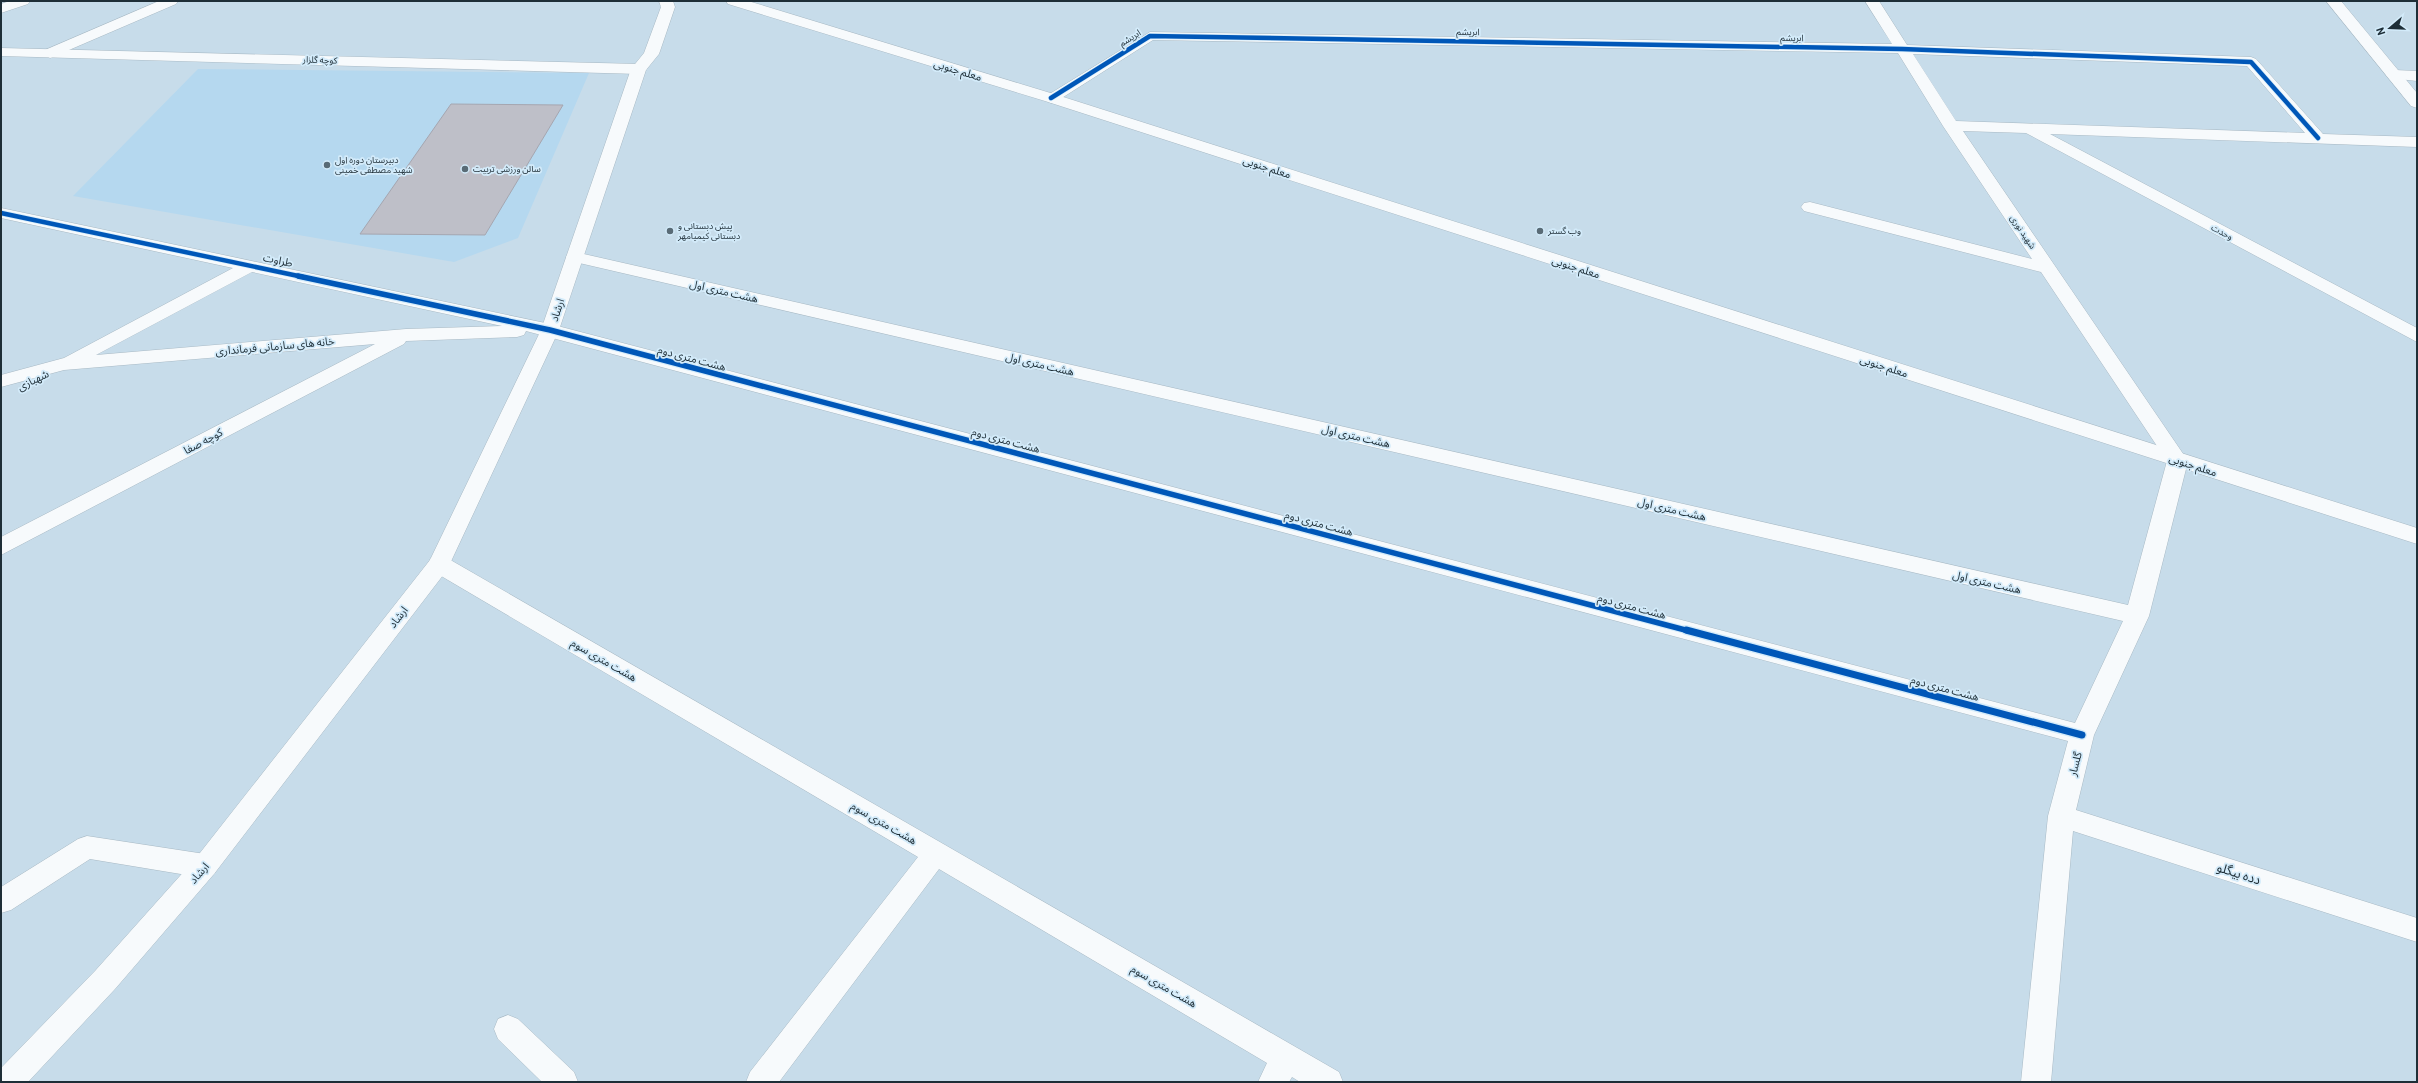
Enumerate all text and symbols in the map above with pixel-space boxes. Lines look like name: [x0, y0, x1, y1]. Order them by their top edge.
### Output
north arrow: [2370, 8, 2410, 48]
street label: ابریشم: [1456, 26, 1480, 39]
text: N: [2373, 26, 2387, 37]
street label: ابریشم: [1117, 27, 1144, 50]
street label: ابریشم: [1780, 32, 1804, 45]
street label: کوچه گلزار: [301, 53, 338, 67]
street label: معلم جنوبی: [932, 56, 984, 86]
street label: معلم جنوبی: [1241, 153, 1293, 183]
place label: دبیرستان دوره اول شهید مصطفی خمینی: [335, 154, 413, 175]
marker: دبیرستان دوره اول شهید مصطفی خمینی: [322, 160, 332, 170]
place label: سالن ورزشی تربیت: [473, 163, 541, 175]
marker: سالن ورزشی تربیت: [460, 164, 470, 174]
street label: شهید نوری: [2007, 213, 2039, 251]
place label: پیش دبستانی و دبستانی کیمیامهر: [677, 220, 740, 242]
street label: وحدت: [2209, 221, 2235, 242]
place label: وب گستر: [1547, 225, 1581, 237]
marker: پیش دبستانی و دبستانی کیمیامهر: [665, 226, 675, 236]
marker: وب گستر: [1535, 226, 1545, 236]
street label: طراوت: [262, 250, 294, 270]
street label: معلم جنوبی: [1550, 253, 1602, 283]
street label: هشت متری اول: [688, 276, 760, 306]
street label: ارشاد: [547, 297, 567, 323]
street label: خانه های سازمانی فرمانداری: [215, 334, 336, 358]
street label: هشت متری دوم: [656, 342, 728, 375]
street label: هشت متری اول: [1004, 349, 1076, 379]
street label: معلم جنوبی: [1858, 352, 1910, 382]
street label: شهبازی: [15, 366, 52, 394]
street label: هشت متری اول: [1320, 421, 1392, 451]
street label: هشت متری دوم: [970, 424, 1042, 457]
street label: کوچه صفا: [181, 425, 226, 458]
street label: معلم جنوبی: [2167, 451, 2219, 481]
street label: هشت متری اول: [1636, 494, 1708, 524]
street label: هشت متری دوم: [1283, 507, 1355, 540]
street label: هشت متری اول: [1951, 567, 2023, 597]
street label: هشت متری دوم: [1596, 590, 1668, 623]
street label: ارشاد: [385, 603, 411, 631]
street label: هشت متری سوم: [568, 635, 639, 685]
street label: هشت متری دوم: [1909, 672, 1981, 705]
street label: گلسار: [2065, 750, 2085, 779]
street label: هشت متری سوم: [848, 798, 919, 848]
street label: دده بیگلو: [2215, 858, 2263, 888]
street label: ارشاد: [186, 860, 212, 886]
street label: هشت متری سوم: [1128, 961, 1199, 1011]

